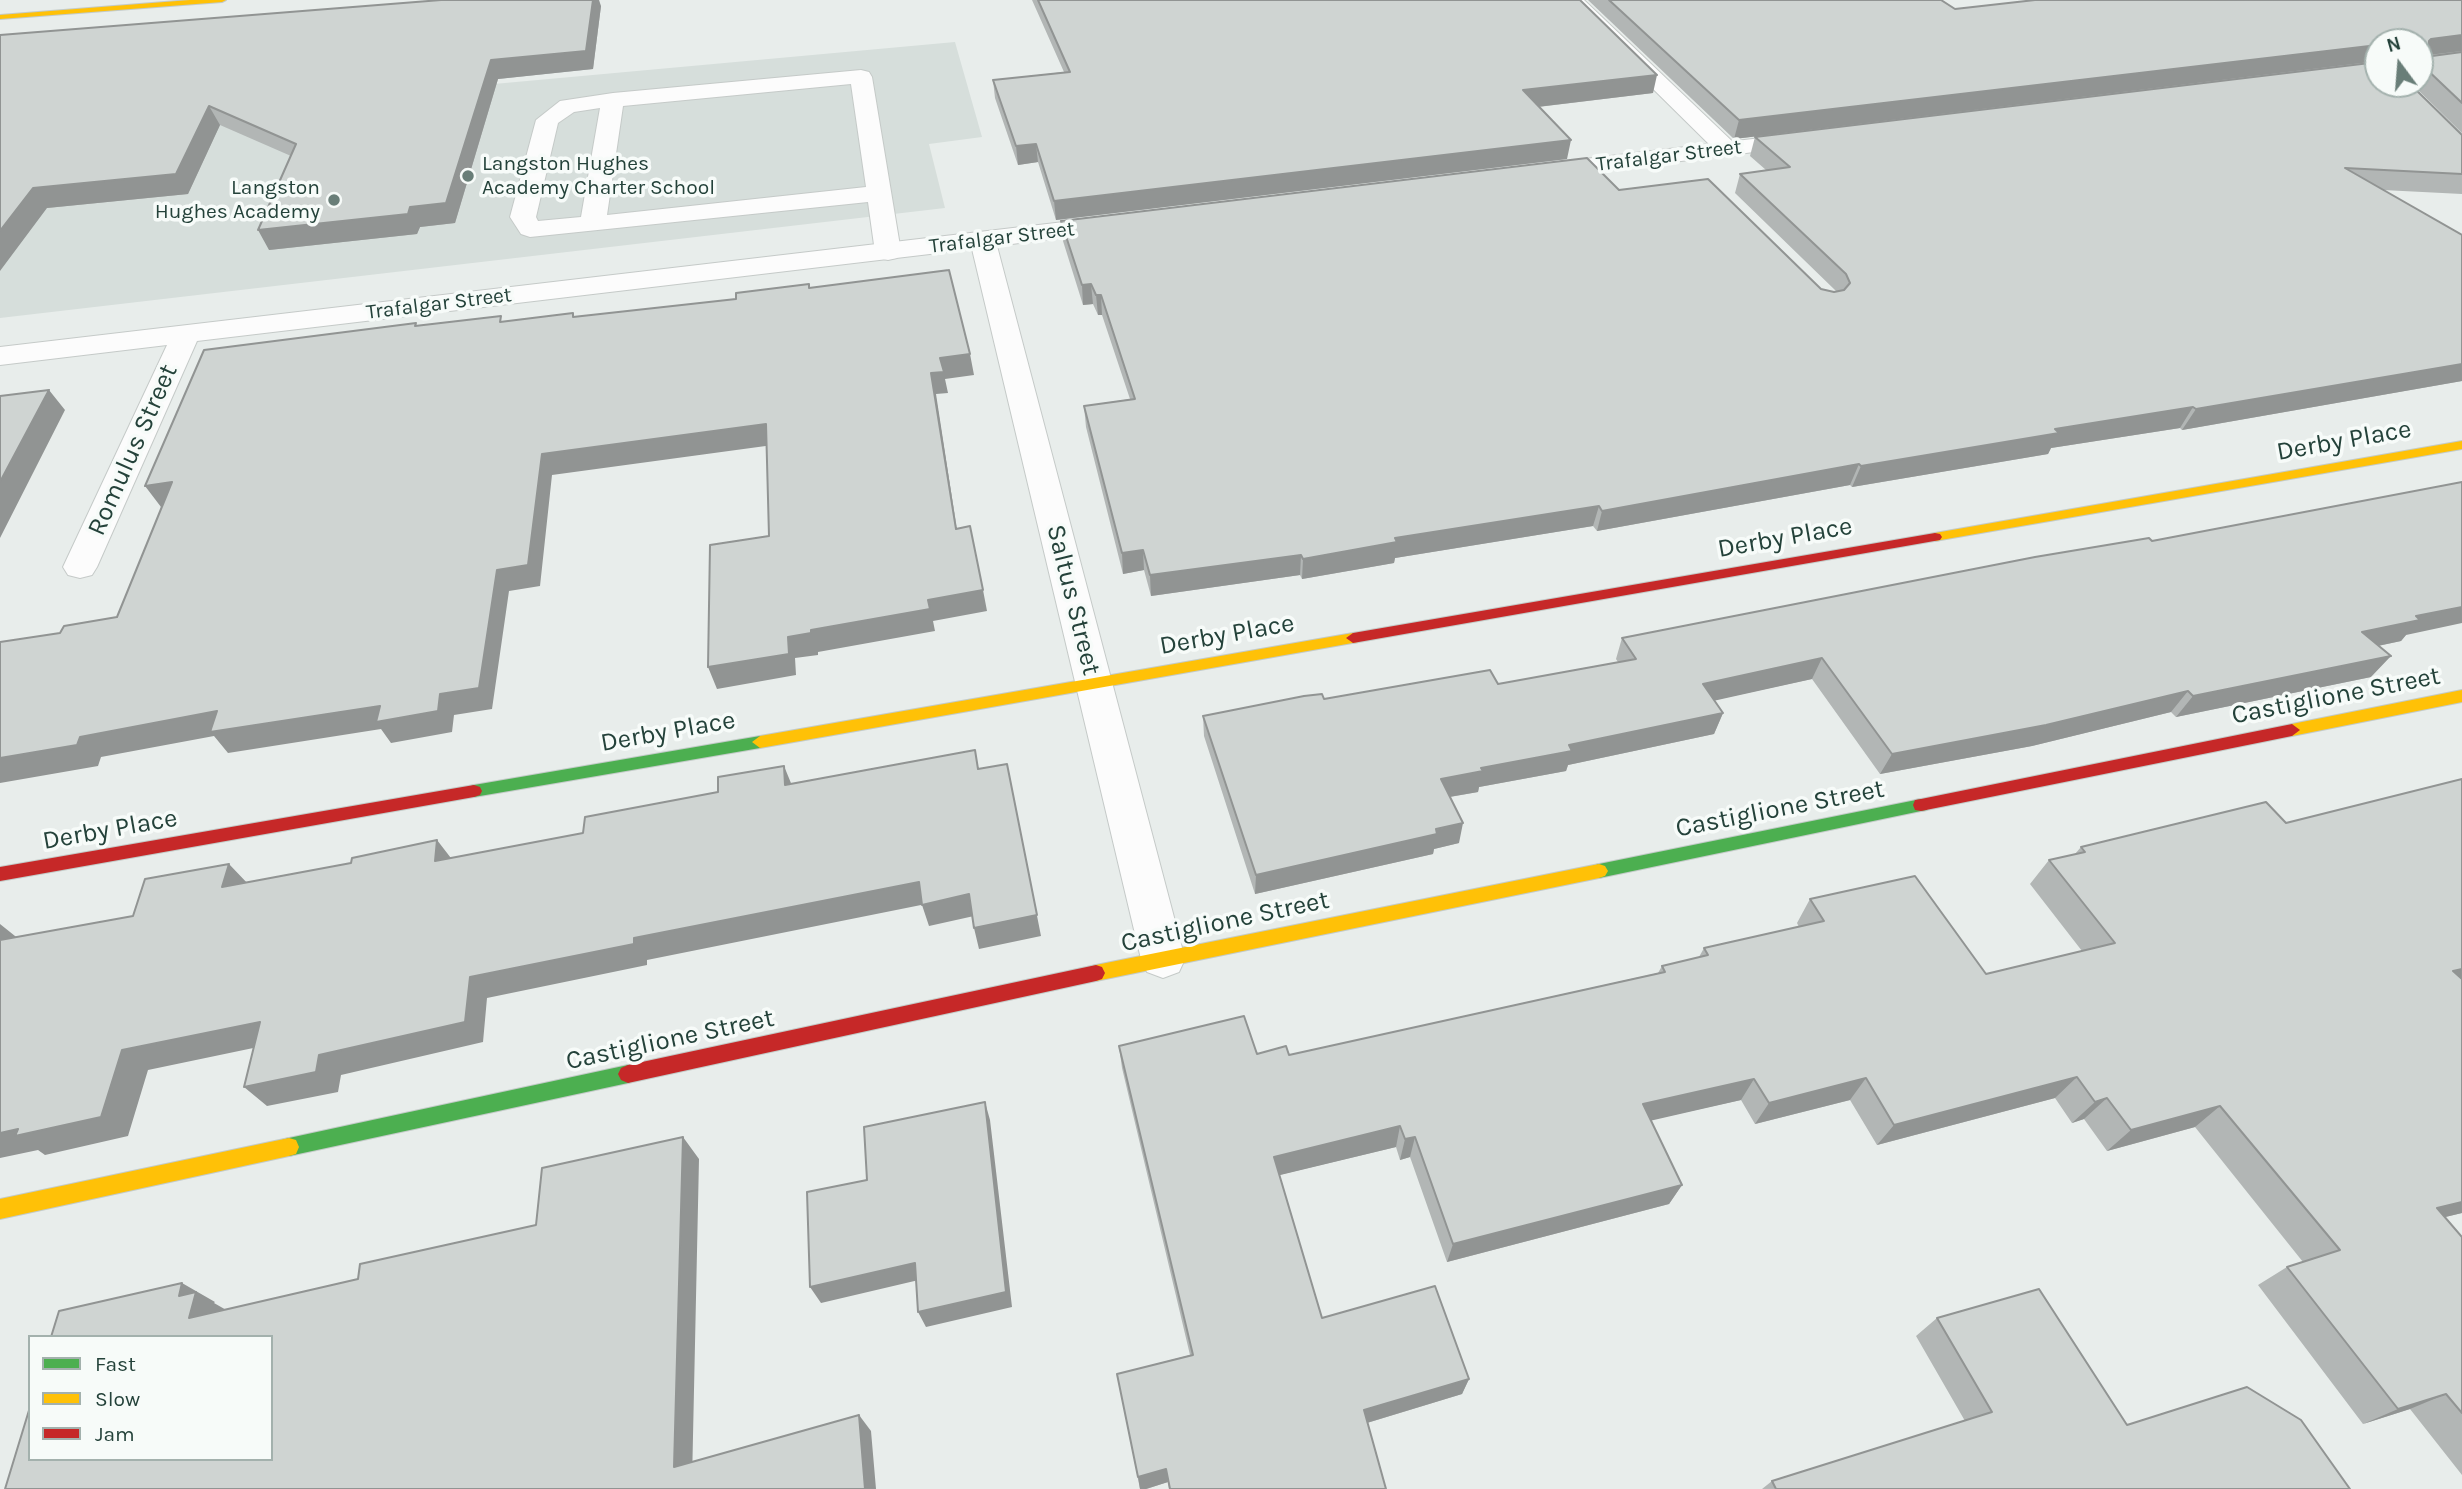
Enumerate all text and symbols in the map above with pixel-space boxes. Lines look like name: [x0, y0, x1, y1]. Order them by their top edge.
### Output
north arrow: [2364, 28, 2434, 98]
text: N: [2384, 32, 2403, 57]
street label: Trafalgar Street: [1595, 135, 1743, 177]
place label: Langston Hughes Academy Charter School: [482, 151, 715, 201]
marker: Langston Hughes Academy Charter School: [460, 168, 476, 184]
place label: Langston Hughes Academy: [155, 175, 320, 225]
marker: Langston Hughes Academy: [326, 192, 342, 208]
street label: Trafalgar Street: [928, 217, 1076, 259]
street label: Trafalgar Street: [365, 283, 513, 325]
street label: Romulus Street: [81, 359, 185, 541]
street label: Derby Place: [2274, 414, 2414, 468]
street label: Derby Place: [1715, 511, 1855, 565]
street label: Saltus Street: [1039, 521, 1107, 679]
street label: Derby Place: [1157, 608, 1297, 662]
street label: Castiglione Street: [2229, 660, 2443, 732]
street label: Derby Place: [598, 705, 738, 759]
street label: Castiglione Street: [1673, 773, 1887, 845]
street label: Derby Place: [40, 803, 180, 857]
street label: Castiglione Street: [1118, 885, 1332, 959]
street label: Castiglione Street: [563, 1003, 777, 1077]
legend: [28, 1335, 273, 1461]
text: Fast: [95, 1352, 136, 1376]
text: Slow: [95, 1387, 140, 1411]
text: Jam: [95, 1422, 135, 1446]

